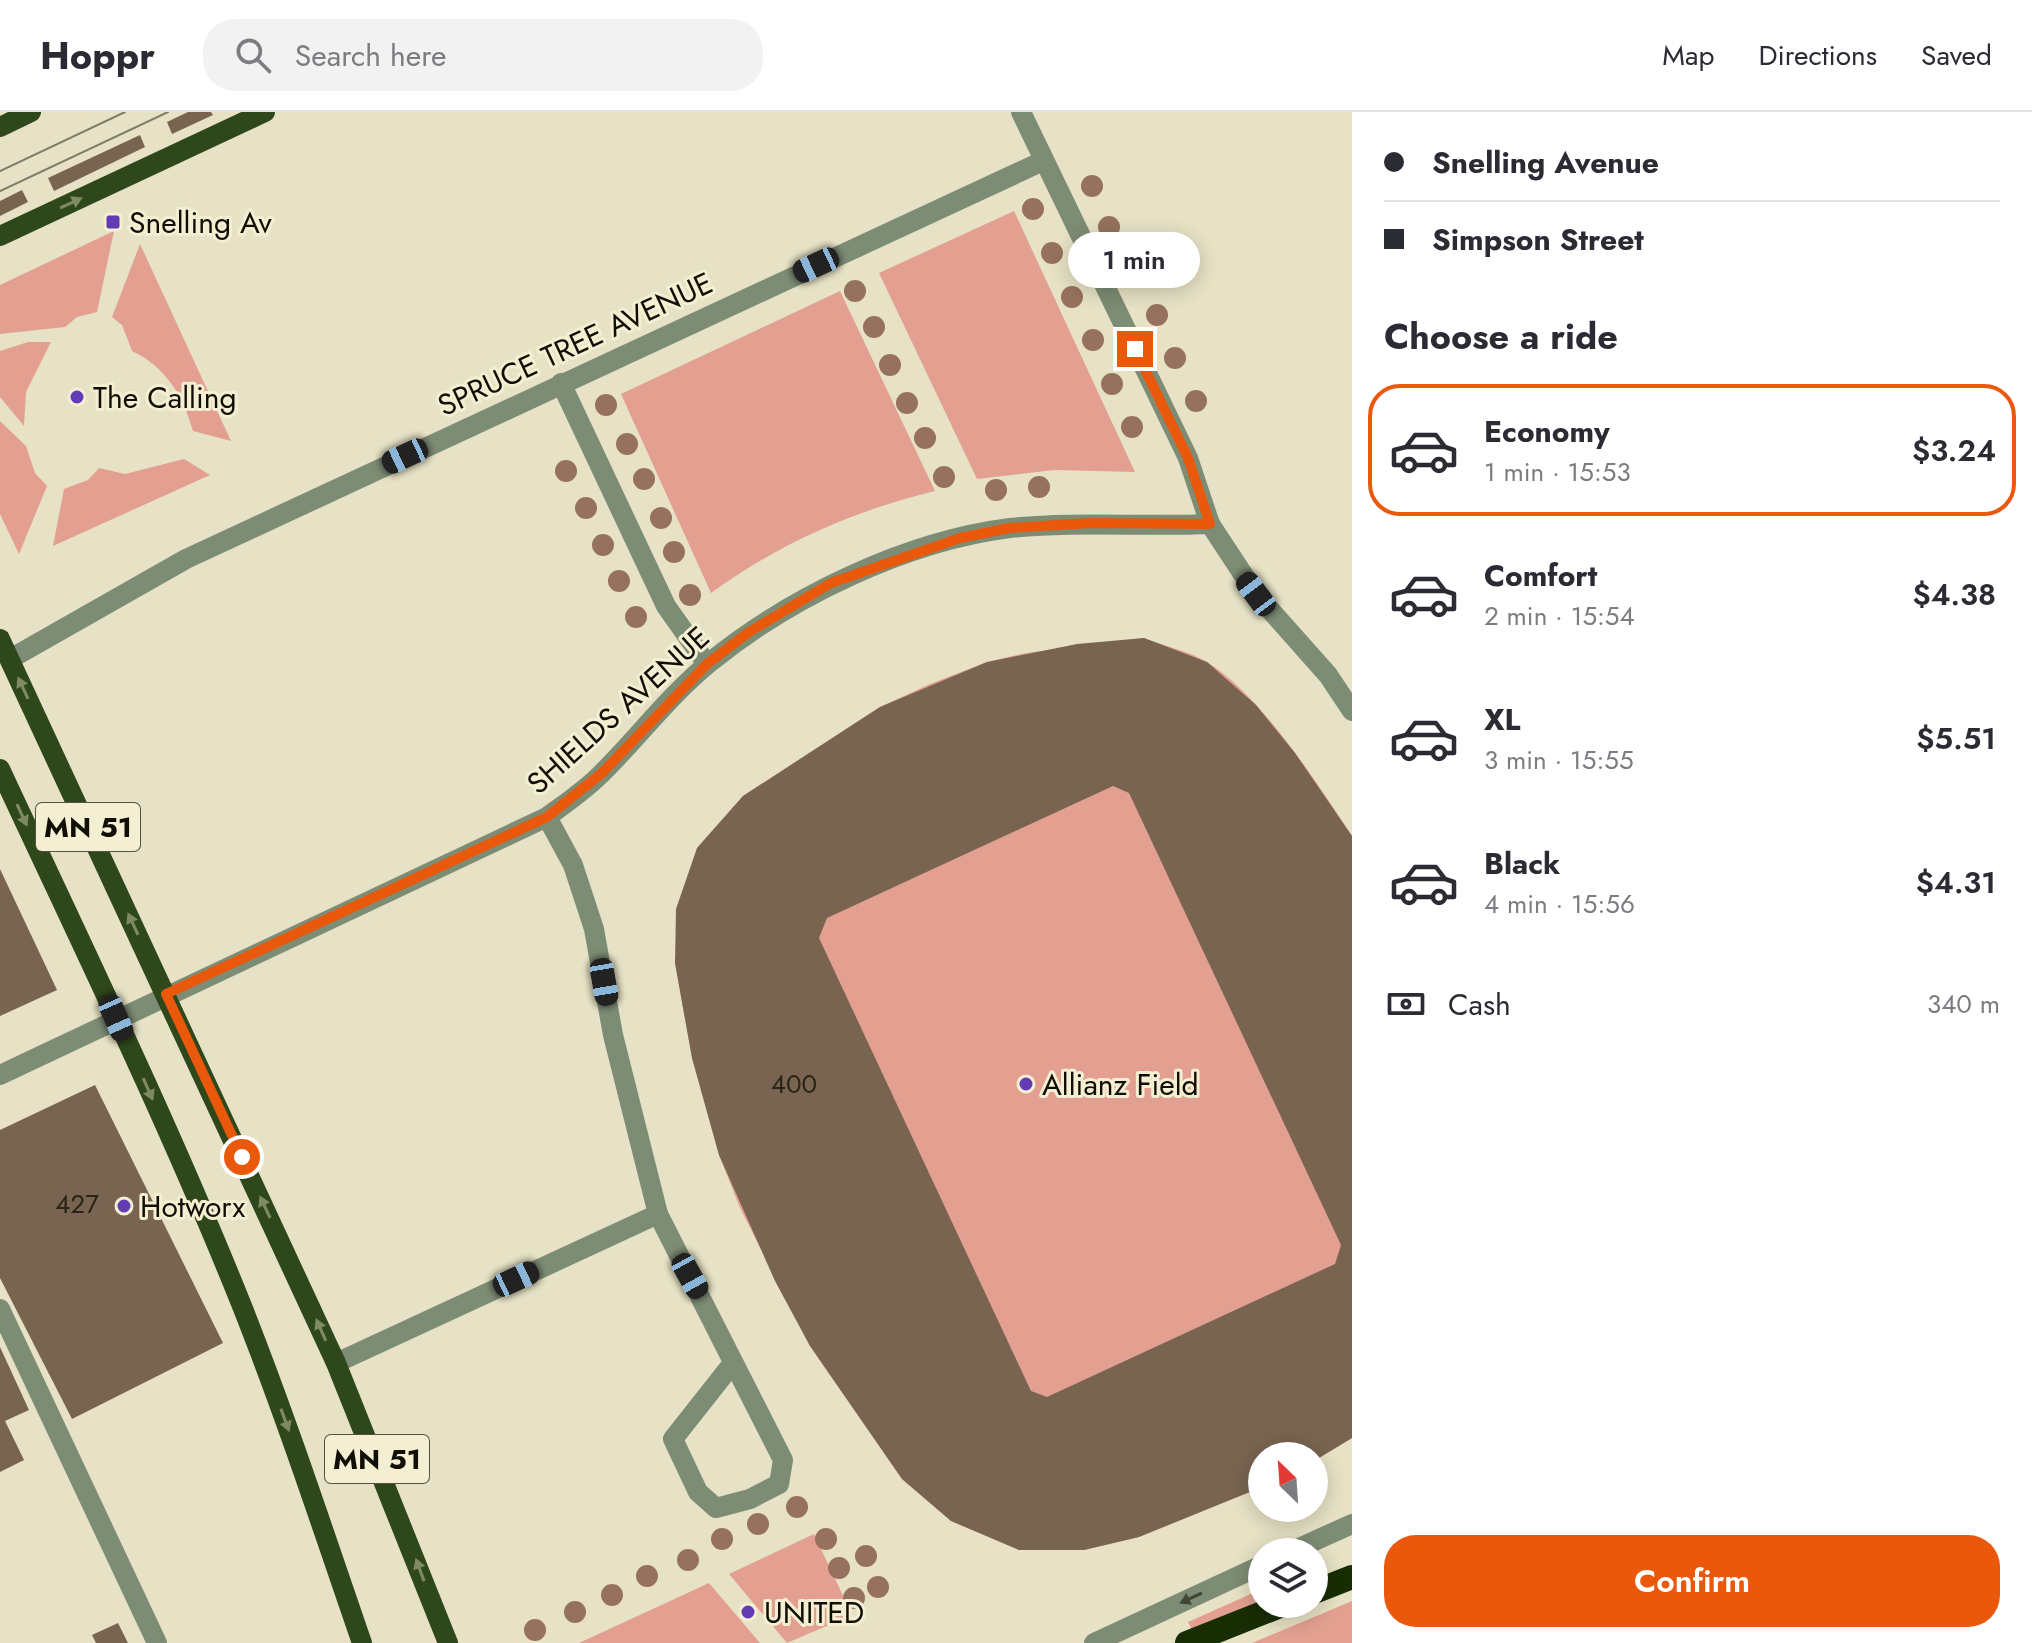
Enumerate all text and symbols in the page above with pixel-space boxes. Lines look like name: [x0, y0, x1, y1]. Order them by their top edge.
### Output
search box: [203, 19, 763, 91]
text: Hoppr: [40, 28, 155, 83]
icon: search: [231, 33, 275, 77]
text: Search here: [295, 34, 447, 77]
text: Map: [1662, 35, 1714, 76]
text: Directions: [1758, 35, 1877, 76]
text: Saved: [1921, 35, 1992, 76]
text: Snelling Avenue: [1432, 141, 1659, 184]
one-way arrow: [59, 196, 82, 210]
place label: Snelling Av: [129, 201, 272, 244]
marker: Snelling Av: [104, 213, 122, 231]
text: Simpson Street: [1432, 218, 1644, 261]
callout: 1 min: [1069, 233, 1201, 289]
text: 1 min: [1102, 241, 1166, 279]
car: [789, 244, 843, 286]
street label: SPRUCE TREE AVENUE: [430, 261, 720, 427]
text: Choose a ride: [1384, 310, 1618, 362]
route end: [1117, 331, 1153, 367]
place label: The Calling: [93, 376, 237, 419]
marker: The Calling: [68, 388, 86, 406]
text: Economy: [1484, 410, 1610, 453]
icon: car: [1388, 414, 1460, 486]
text: $3.24: [1912, 429, 1996, 472]
car: [378, 435, 432, 477]
text: 1 min · 15:53: [1484, 453, 1631, 491]
text: Comfort: [1484, 554, 1597, 597]
icon: car: [1388, 558, 1460, 630]
car: [1232, 568, 1280, 620]
text: $4.38: [1912, 573, 1996, 616]
text: 2 min · 15:54: [1484, 597, 1635, 635]
street label: SHIELDS AVENUE: [517, 616, 719, 804]
one-way arrow: [16, 677, 30, 700]
text: XL: [1484, 698, 1520, 741]
icon: car: [1388, 702, 1460, 774]
text: $5.51: [1916, 717, 1996, 760]
text: 3 min · 15:55: [1484, 741, 1634, 779]
road number: MN 51: [36, 803, 140, 851]
one-way arrow: [15, 804, 28, 827]
text: Black: [1484, 842, 1560, 885]
icon: car: [1388, 846, 1460, 918]
text: $4.31: [1916, 861, 1996, 904]
text: 4 min · 15:56: [1484, 885, 1635, 923]
one-way arrow: [126, 912, 140, 935]
car: [588, 956, 620, 1008]
icon: cash: [1384, 982, 1428, 1026]
text: Cash: [1448, 983, 1511, 1026]
text: 340 m: [1927, 985, 2000, 1023]
car: [95, 991, 137, 1045]
place label: Allianz Field: [1042, 1063, 1199, 1106]
house number: 400: [771, 1065, 817, 1103]
marker: Allianz Field: [1017, 1075, 1035, 1093]
one-way arrow: [142, 1077, 155, 1101]
route start: [224, 1139, 260, 1175]
house number: 427: [55, 1185, 99, 1223]
place label: Hotworx: [140, 1185, 246, 1228]
one-way arrow: [259, 1196, 272, 1219]
marker: Hotworx: [115, 1197, 133, 1215]
car: [668, 1249, 712, 1303]
car: [489, 1258, 543, 1300]
one-way arrow: [315, 1318, 328, 1341]
one-way arrow: [280, 1408, 292, 1432]
road number: MN 51: [325, 1435, 429, 1483]
north arrow: [1248, 1442, 1328, 1522]
map controls: [1248, 1442, 1328, 1618]
button: Confirm: [1384, 1535, 2000, 1627]
button: layers: [1248, 1538, 1328, 1618]
one-way arrow: [413, 1558, 426, 1582]
place label: UNITED: [764, 1591, 864, 1634]
one-way arrow: [1179, 1591, 1203, 1605]
marker: UNITED: [739, 1603, 757, 1621]

